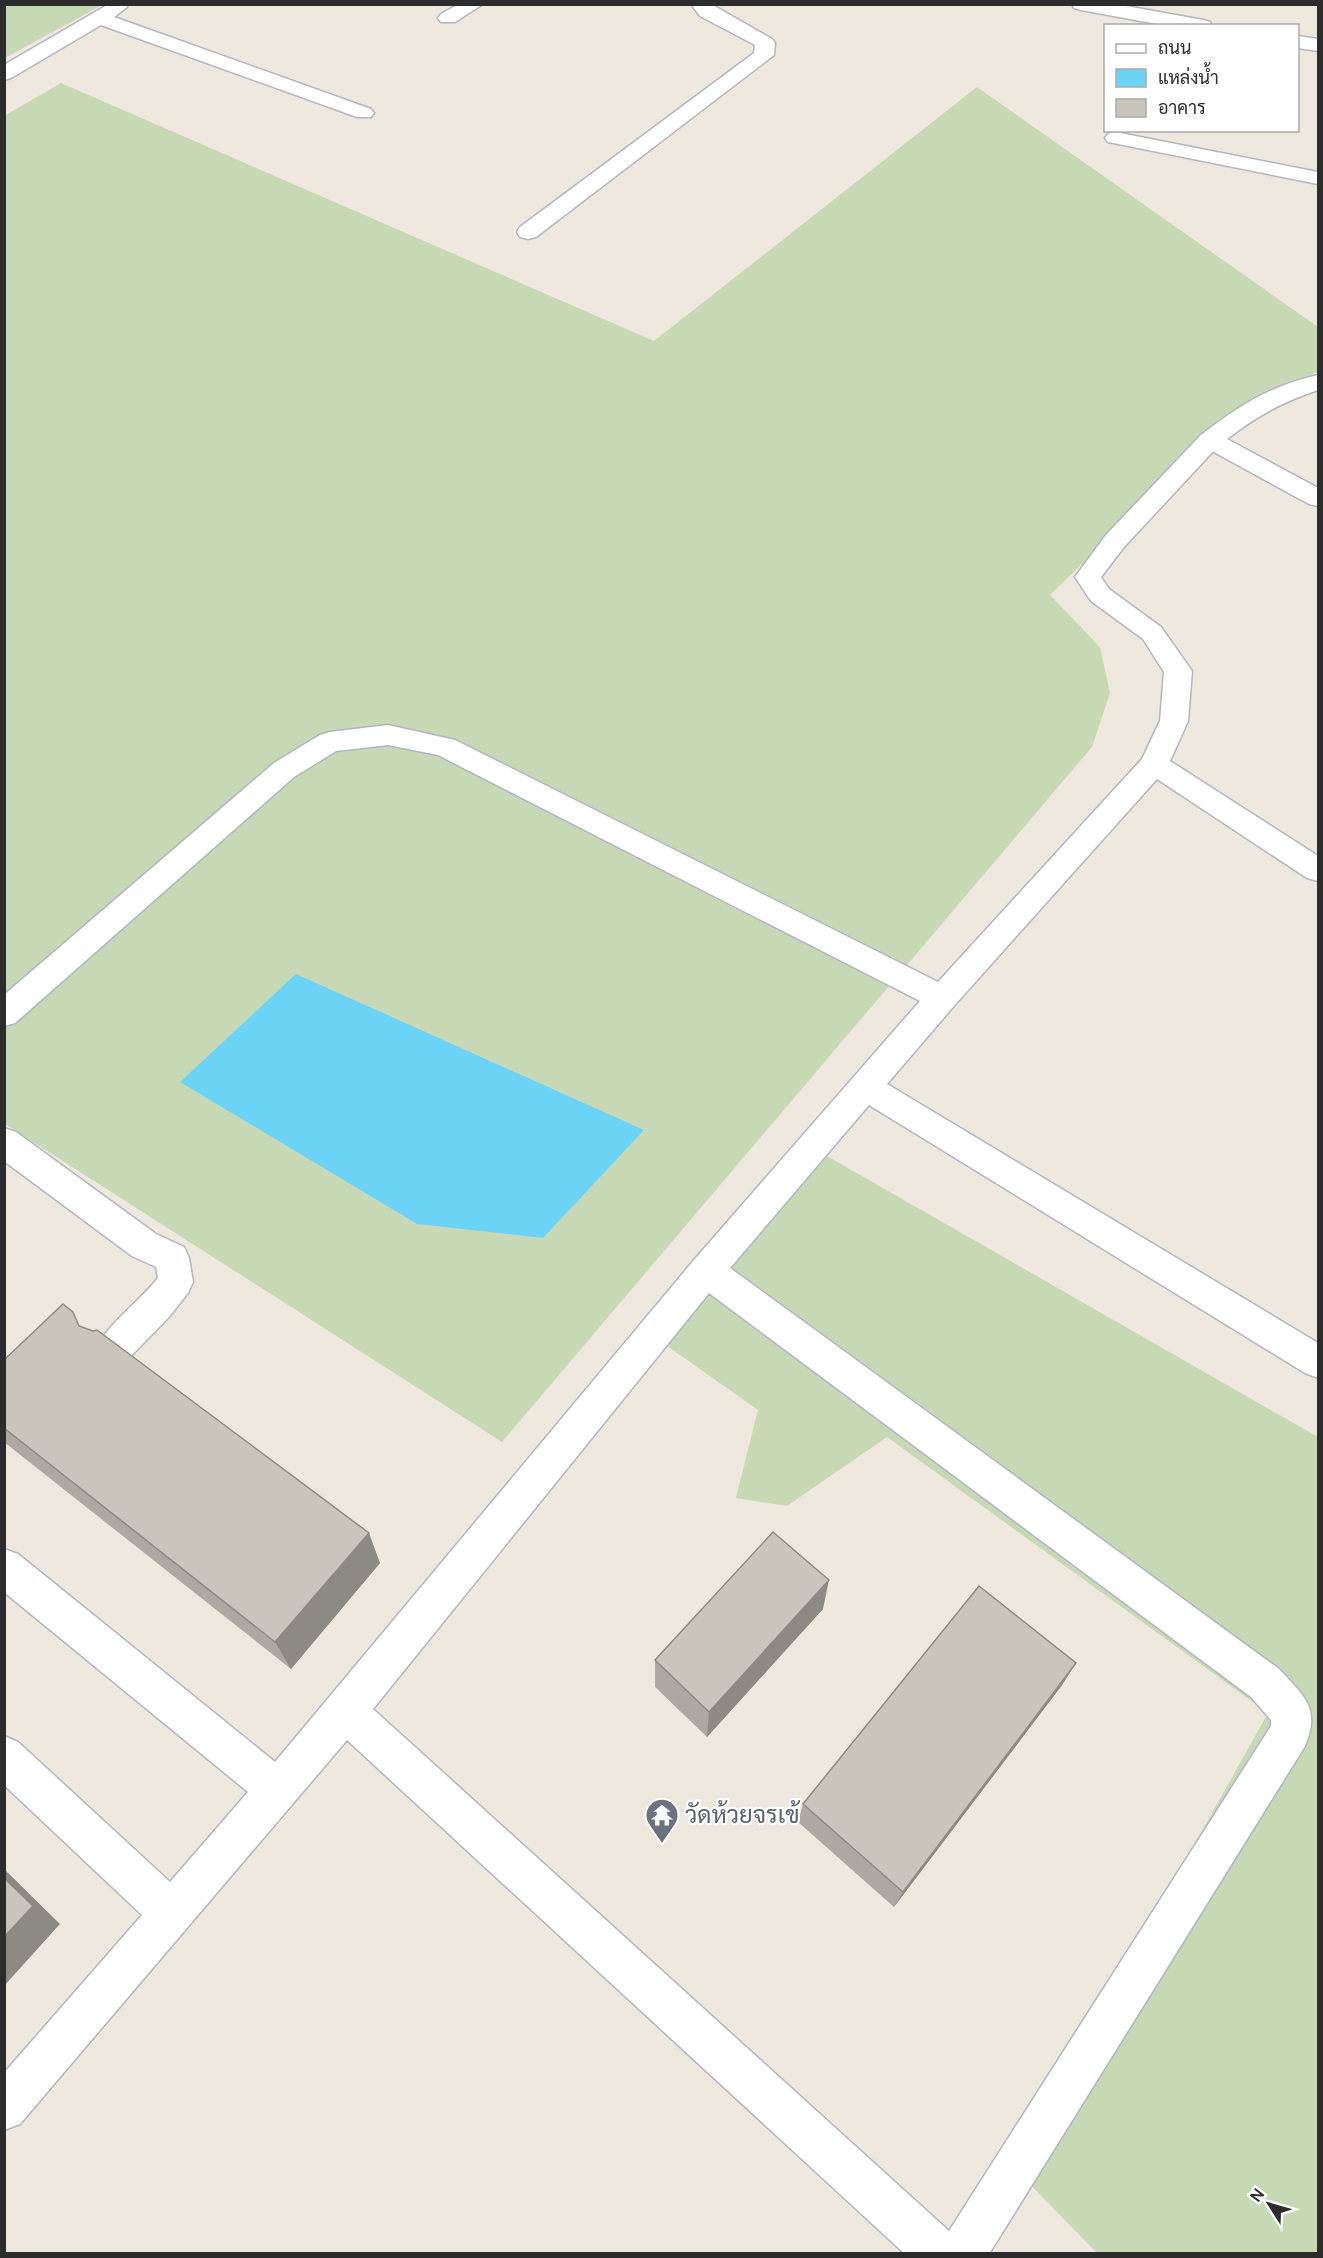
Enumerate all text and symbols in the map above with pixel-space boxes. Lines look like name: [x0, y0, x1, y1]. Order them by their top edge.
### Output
legend: [1104, 24, 1299, 132]
text: ถนน: [1158, 35, 1191, 59]
text: แหล่งน้ำ: [1158, 62, 1219, 89]
text: อาคาร: [1158, 95, 1206, 119]
temple icon: วัดห้วยจรเข้: [644, 1797, 680, 1844]
place label: วัดห้วยจรเข้: [685, 1797, 800, 1830]
north arrow: [1239, 2174, 1299, 2234]
text: N: [1245, 2184, 1269, 2206]

